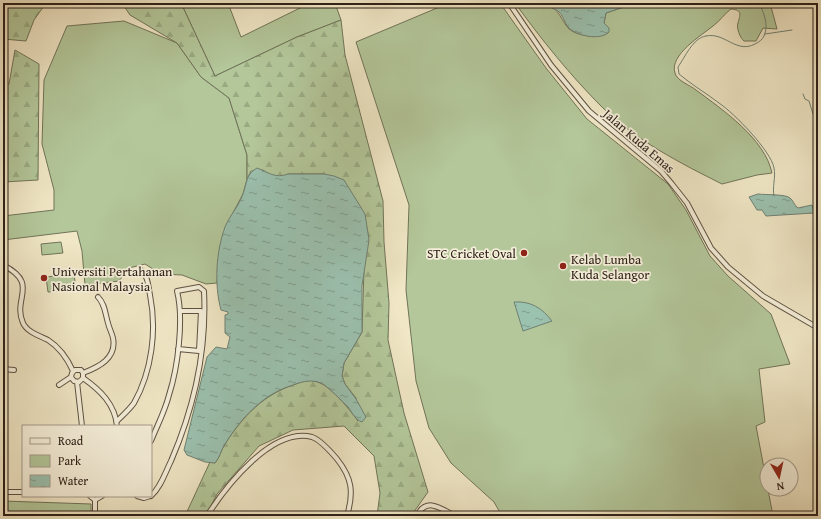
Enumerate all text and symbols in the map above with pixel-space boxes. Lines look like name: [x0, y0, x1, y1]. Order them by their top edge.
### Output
street label: Jalan Kuda Emas: [598, 103, 679, 177]
place label: STC Cricket Oval: [427, 244, 516, 263]
marker: STC Cricket Oval: [519, 248, 529, 258]
place label: Kelab Lumba Kuda Selangor: [571, 250, 650, 284]
marker: Kelab Lumba Kuda Selangor: [558, 261, 568, 271]
place label: Universiti Pertahanan Nasional Malaysia: [52, 262, 173, 296]
marker: Universiti Pertahanan Nasional Malaysia: [39, 273, 49, 283]
legend: [22, 425, 152, 497]
text: Road: [58, 432, 84, 449]
text: Park: [58, 452, 82, 469]
north arrow: [759, 457, 799, 497]
text: Water: [58, 472, 88, 489]
text: N: [775, 478, 785, 495]

